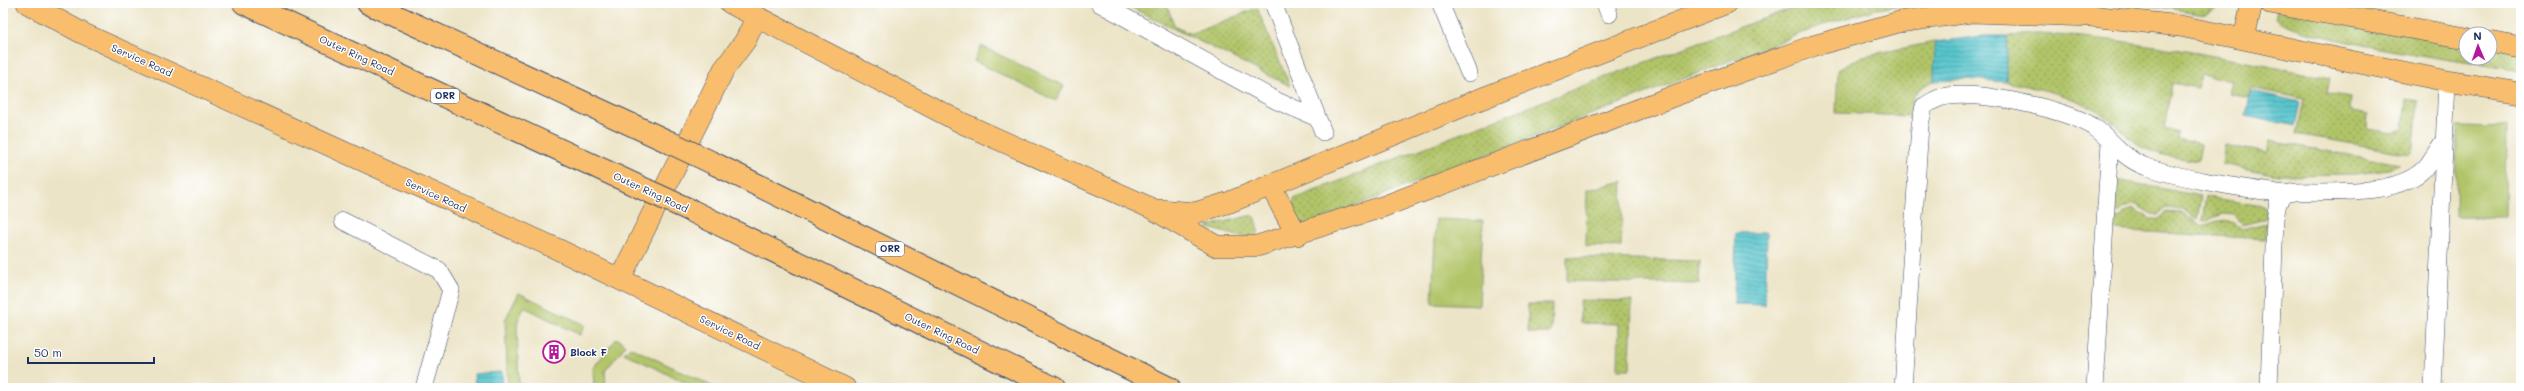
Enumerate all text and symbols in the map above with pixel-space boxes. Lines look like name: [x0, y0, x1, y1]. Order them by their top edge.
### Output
north arrow: [2458, 26, 2498, 66]
text: N: [2473, 28, 2482, 43]
street label: Outer Ring Road: [317, 32, 397, 78]
street label: Service Road: [109, 40, 175, 80]
road number: ORR: [431, 89, 459, 103]
street label: Outer Ring Road: [611, 169, 691, 215]
street label: Service Road: [403, 175, 469, 215]
road number: ORR: [876, 242, 904, 256]
street label: Outer Ring Road: [902, 309, 982, 357]
street label: Service Road: [698, 311, 762, 353]
scale bar: [28, 339, 154, 365]
building icon: Block F: [541, 339, 567, 365]
text: 50 m: [34, 344, 62, 360]
place label: Block F: [570, 345, 607, 359]

